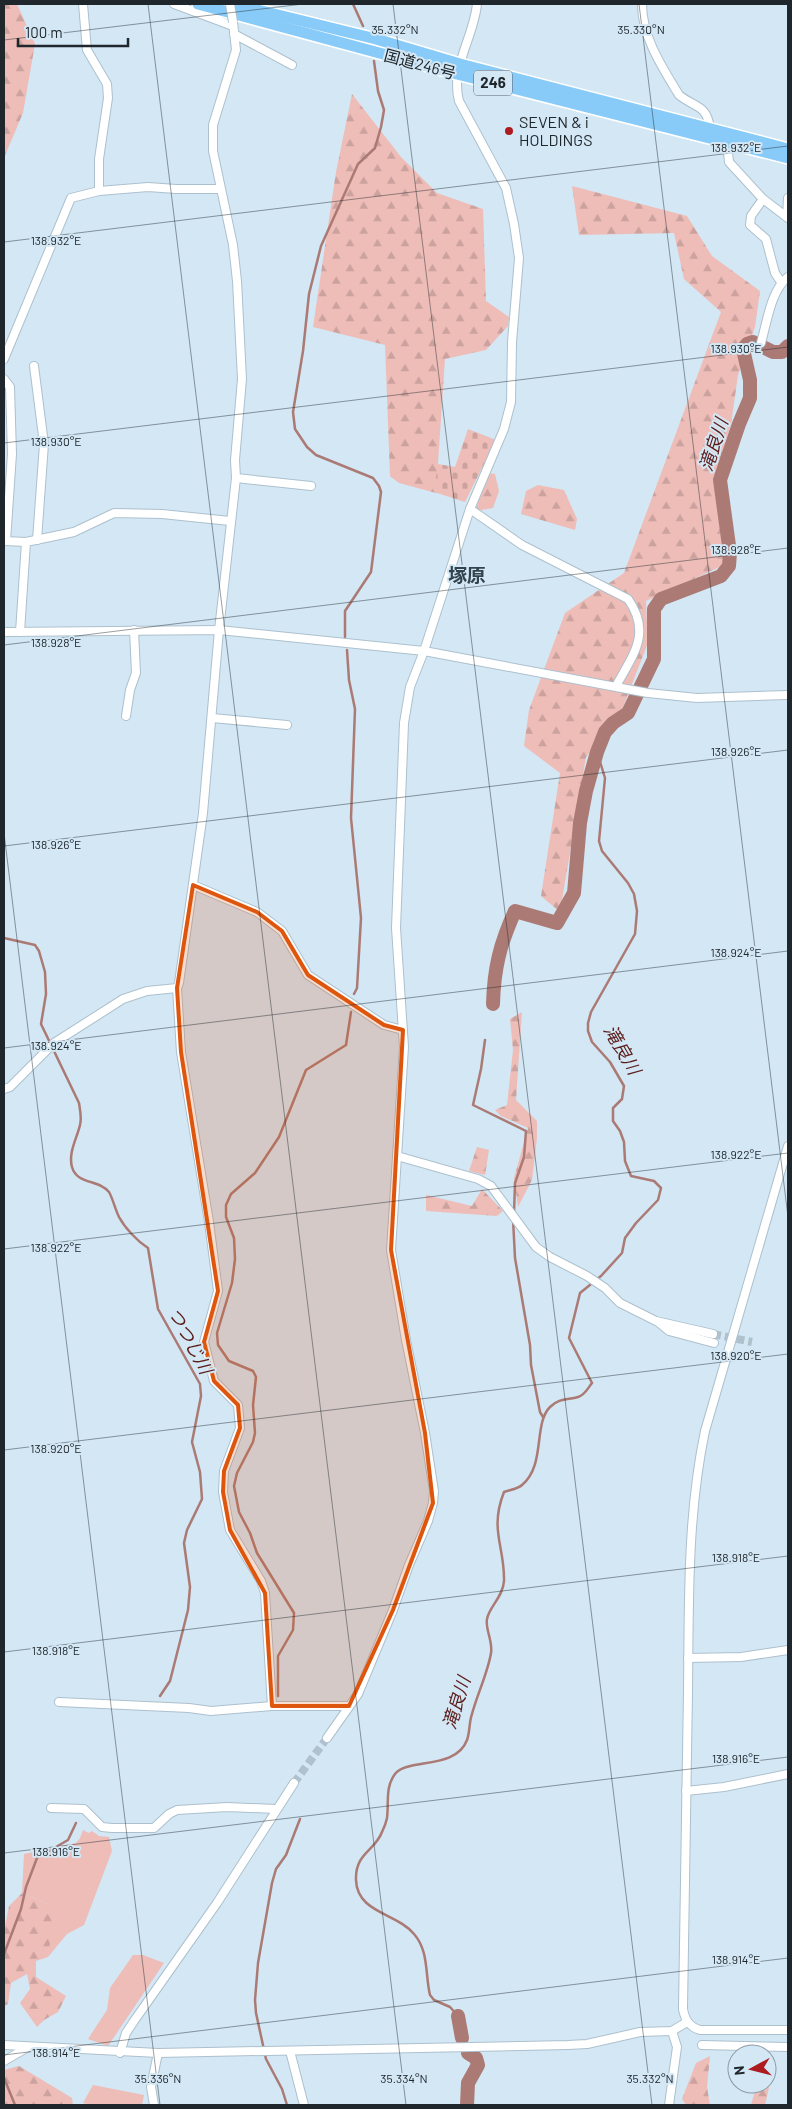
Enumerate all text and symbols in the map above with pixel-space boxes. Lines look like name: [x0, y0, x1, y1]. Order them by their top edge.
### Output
scale bar: [18, 15, 128, 47]
text: 35.332°N: [371, 22, 419, 36]
text: 35.330°N: [617, 22, 665, 36]
text: 100 m: [25, 23, 63, 41]
street label: 国道246号: [382, 45, 458, 82]
road number: 246: [474, 70, 512, 96]
place label: SEVEN & i HOLDINGS: [519, 112, 593, 149]
marker: SEVEN & i HOLDINGS: [503, 125, 515, 137]
text: 138.932°E: [711, 140, 761, 154]
text: 138.932°E: [31, 233, 81, 247]
text: 138.930°E: [710, 341, 762, 355]
water label: 滝良川: [694, 414, 732, 474]
text: 138.930°E: [30, 434, 82, 448]
text: 138.928°E: [711, 542, 761, 556]
district label: 塚原: [448, 563, 486, 586]
text: 138.928°E: [31, 635, 81, 649]
text: 138.926°E: [711, 744, 761, 758]
text: 138.926°E: [31, 837, 81, 851]
text: 138.924°E: [710, 945, 762, 959]
water label: 滝良川: [600, 1021, 647, 1080]
text: 138.924°E: [30, 1038, 82, 1052]
text: 138.922°E: [711, 1147, 761, 1161]
text: 138.922°E: [31, 1240, 81, 1254]
water label: つつじ川: [164, 1304, 218, 1379]
text: 138.920°E: [710, 1348, 762, 1362]
text: 138.920°E: [30, 1441, 82, 1455]
text: 138.918°E: [712, 1550, 760, 1564]
text: 138.918°E: [32, 1643, 80, 1657]
water label: 滝良川: [438, 1672, 475, 1732]
text: 138.916°E: [712, 1751, 760, 1765]
text: 138.916°E: [32, 1844, 80, 1858]
text: 138.914°E: [712, 1952, 760, 1966]
north arrow: [727, 2044, 777, 2094]
text: 138.914°E: [32, 2045, 80, 2059]
text: N: [730, 2065, 748, 2076]
text: 35.336°N: [135, 2071, 181, 2085]
text: 35.334°N: [380, 2071, 428, 2085]
text: 35.332°N: [626, 2071, 674, 2085]

